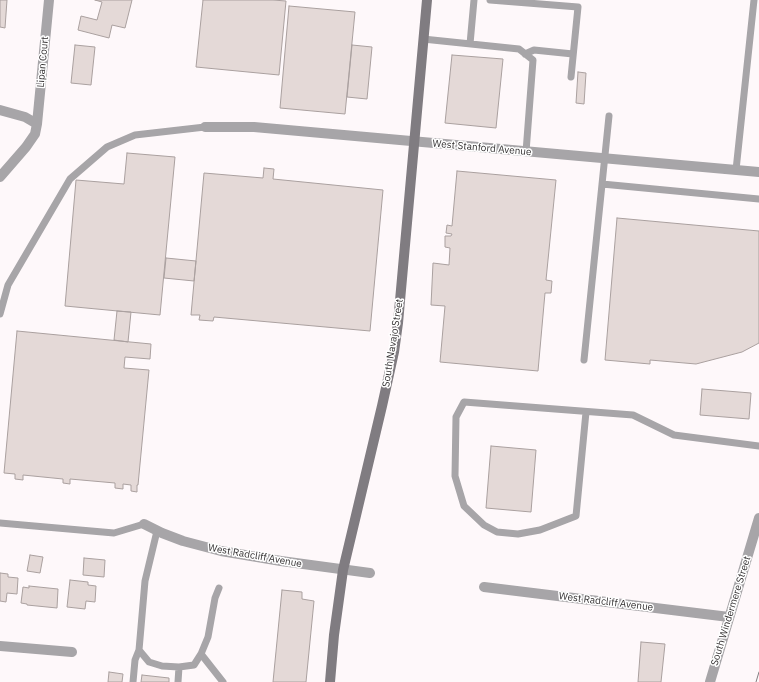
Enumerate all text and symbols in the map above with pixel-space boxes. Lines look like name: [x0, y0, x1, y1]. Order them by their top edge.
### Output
street label: Lipan Court: [35, 36, 51, 88]
street label: West Stanford Avenue: [432, 138, 532, 158]
street label: South Navajo Street: [380, 298, 406, 388]
street label: West Radcliff Avenue: [207, 542, 303, 570]
street label: South Windermere Street: [709, 555, 753, 667]
street label: West Radcliff Avenue: [558, 590, 654, 614]

